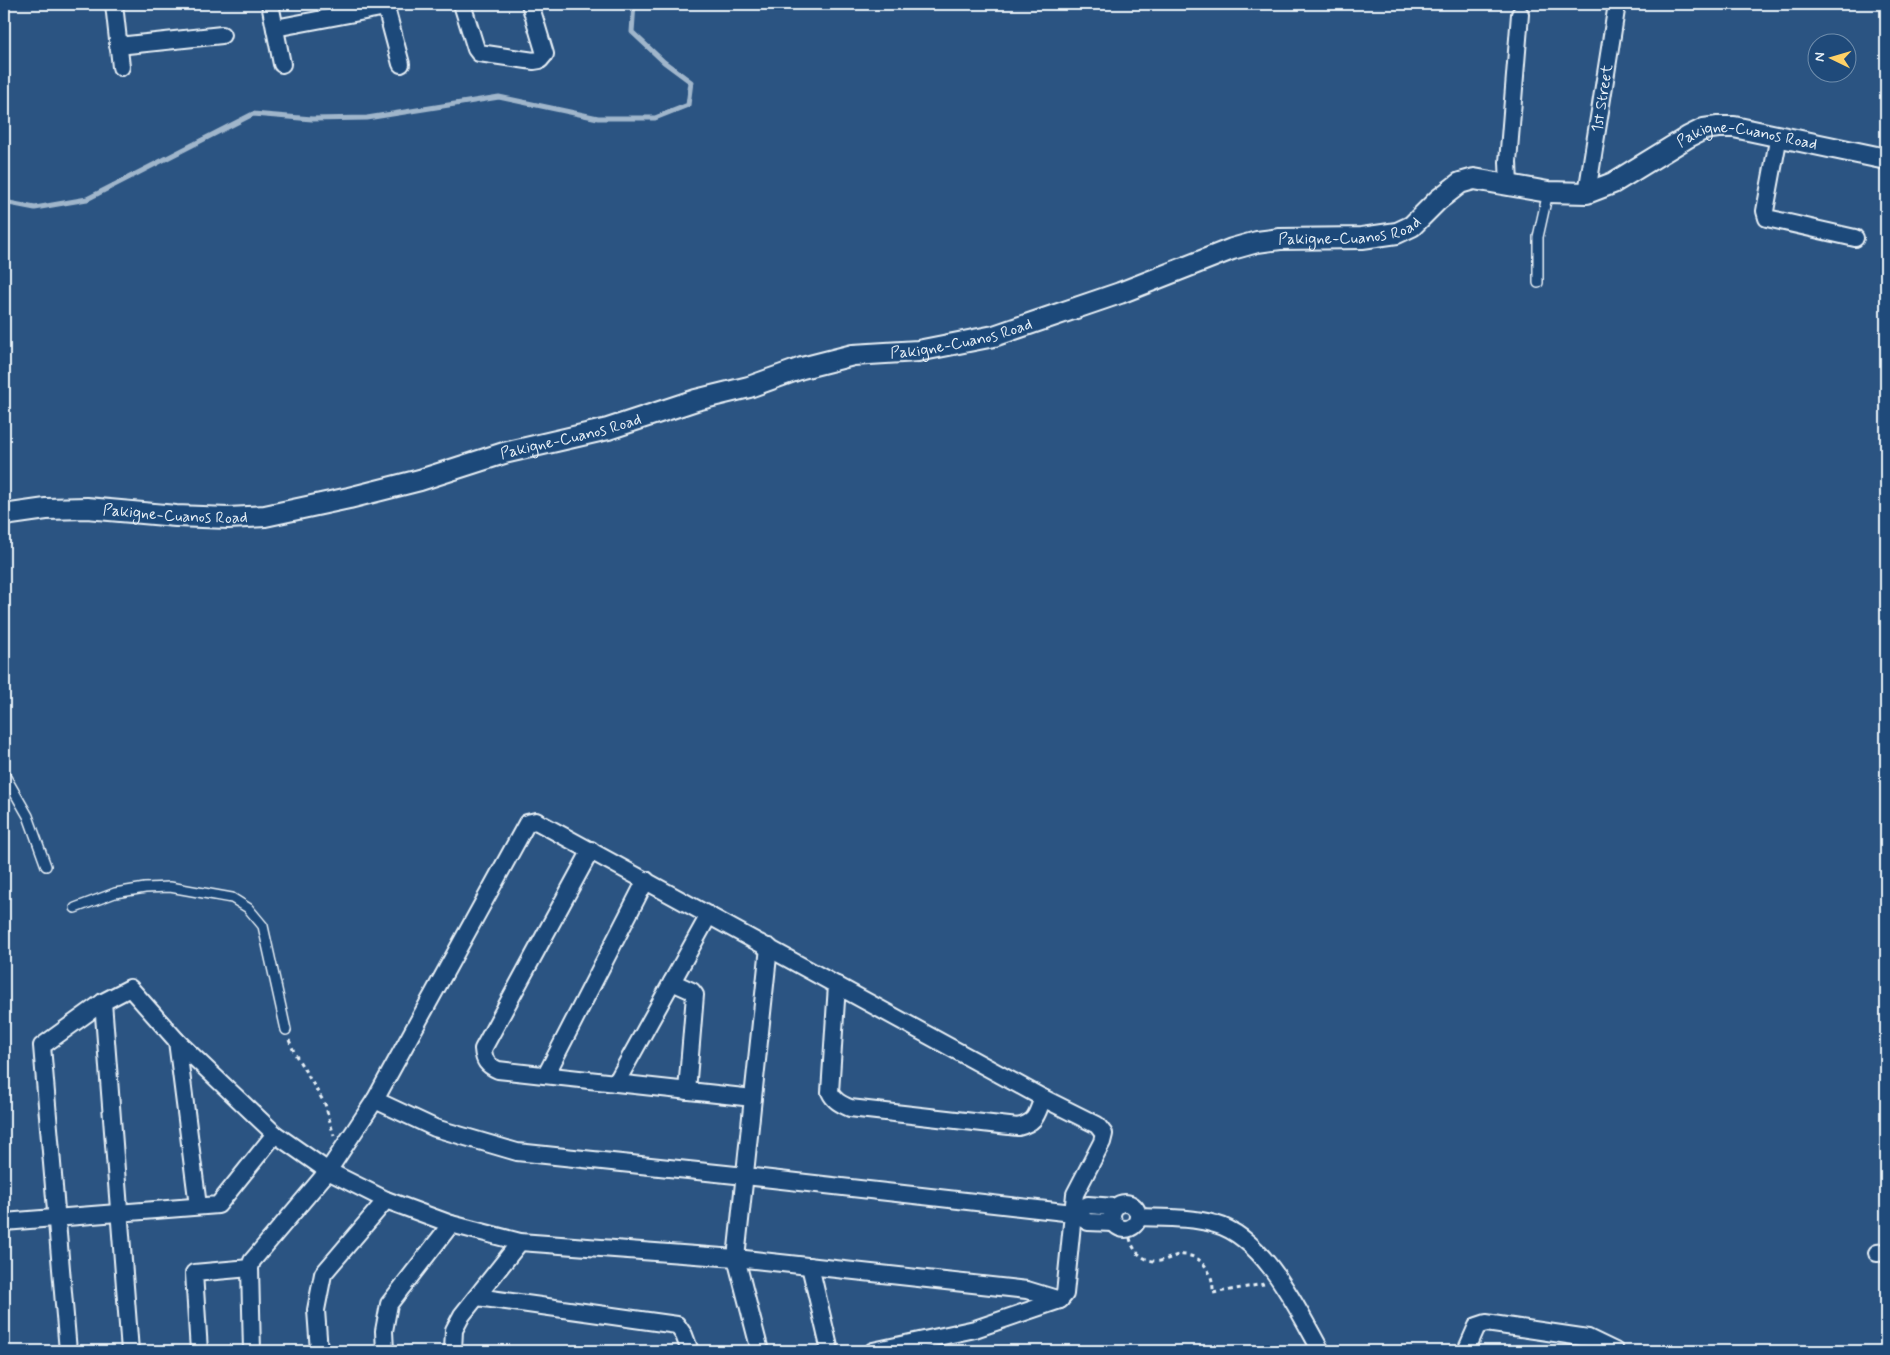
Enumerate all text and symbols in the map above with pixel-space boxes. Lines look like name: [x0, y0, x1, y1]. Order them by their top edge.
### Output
north arrow: [1808, 32, 1858, 82]
text: N: [1811, 52, 1829, 62]
street label: 1st Street: [1586, 62, 1618, 134]
street label: Pakigne-Cuanos Road: [1672, 116, 1819, 155]
street label: Pakigne-Cuanos Road: [1278, 212, 1426, 250]
street label: Pakigne-Cuanos Road: [890, 313, 1035, 363]
street label: Pakigne-Cuanos Road: [498, 408, 644, 464]
street label: Pakigne-Cuanos Road: [102, 499, 248, 529]

